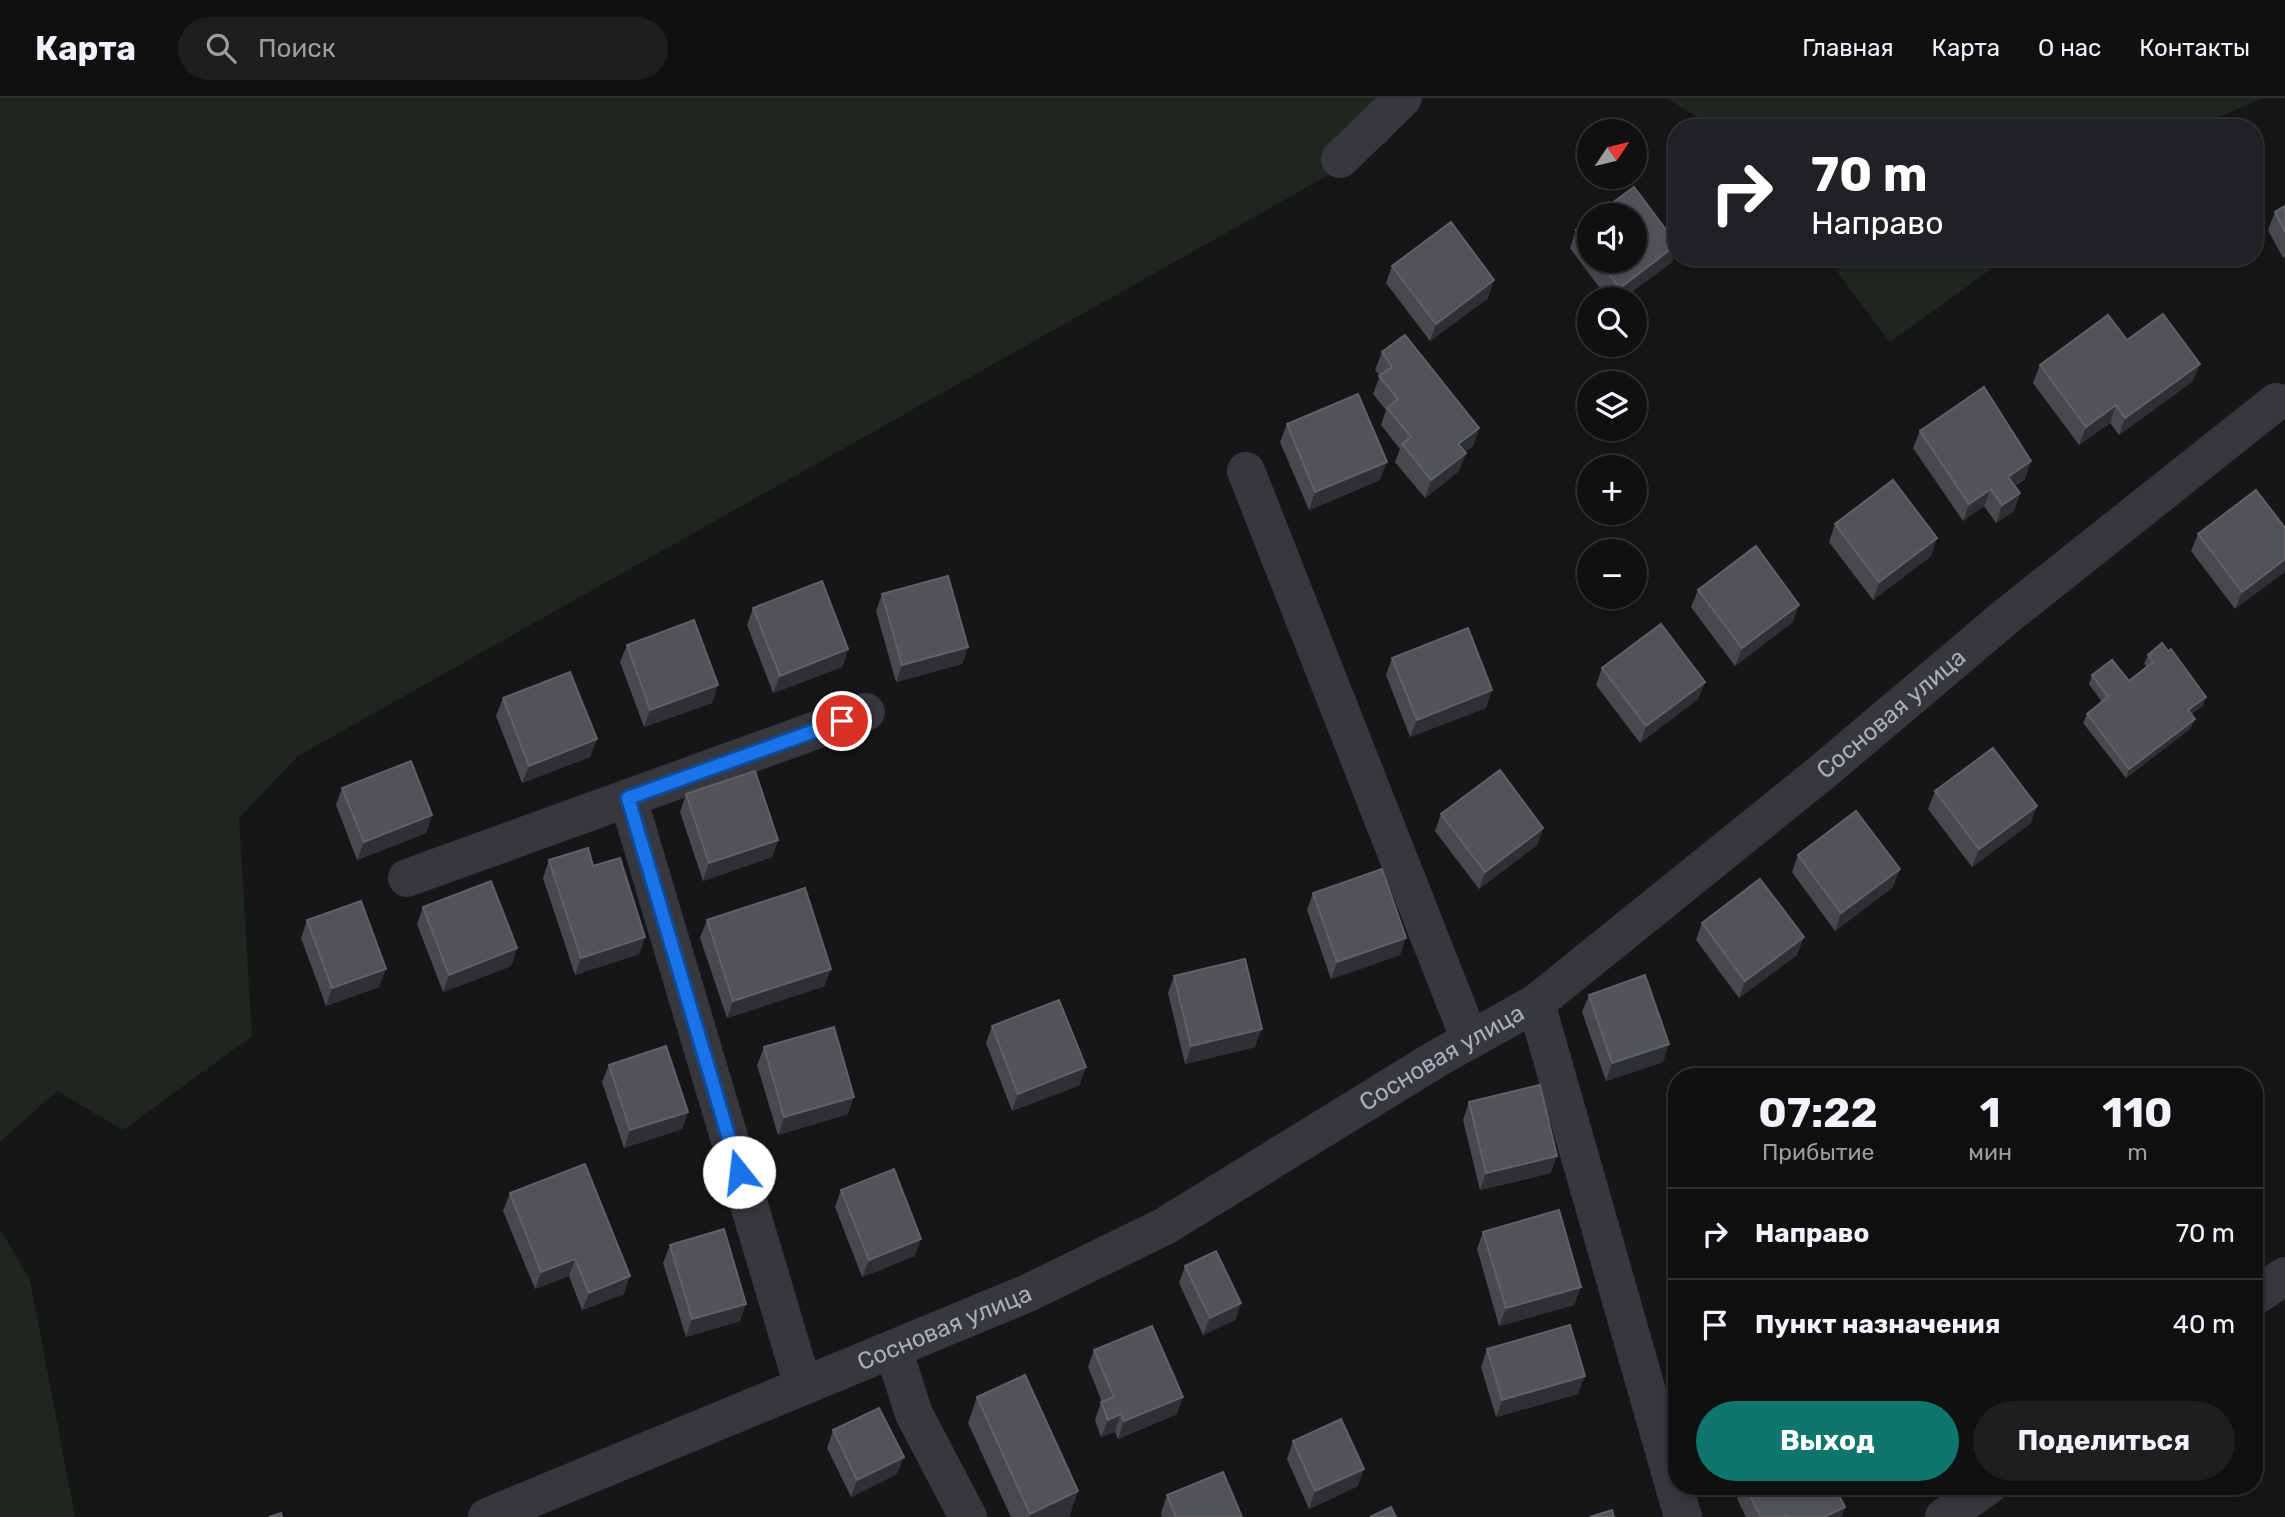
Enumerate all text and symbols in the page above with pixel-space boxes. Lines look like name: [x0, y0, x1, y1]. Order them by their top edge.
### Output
search box: [178, 17, 668, 80]
text: Карта: [35, 29, 136, 68]
icon: search: [202, 29, 240, 67]
text: Поиск: [258, 33, 336, 64]
text: Главная: [1802, 34, 1894, 62]
text: Карта: [1932, 34, 2000, 62]
text: О нас: [2038, 34, 2101, 62]
text: Контакты: [2139, 34, 2250, 62]
north arrow: [1577, 119, 1647, 189]
map controls: [1577, 119, 1647, 609]
text: 70 m: [1811, 145, 1928, 203]
icon: right: [1696, 147, 1787, 238]
button: sound: [1577, 203, 1647, 273]
text: Направо: [1811, 204, 1944, 242]
button: search: [1577, 287, 1647, 357]
button: layers: [1577, 371, 1647, 441]
button: +: [1577, 455, 1647, 525]
button: −: [1577, 539, 1647, 609]
street label: Сосновая улица: [1811, 643, 1971, 785]
pin: [812, 691, 872, 751]
icon: arrive: [823, 702, 861, 740]
street label: Сосновая улица: [1354, 999, 1529, 1117]
text: 07:22: [1758, 1088, 1878, 1138]
text: 1: [1980, 1088, 2001, 1138]
text: 110: [2102, 1088, 2173, 1138]
position arrow: [702, 1135, 776, 1209]
text: Прибытие: [1762, 1138, 1874, 1166]
text: мин: [1968, 1138, 2012, 1166]
text: m: [2127, 1138, 2148, 1166]
icon: right: [1696, 1215, 1734, 1253]
text: Направо: [1755, 1218, 1869, 1249]
text: 70 m: [2176, 1218, 2235, 1249]
street label: Сосновая улица: [853, 1279, 1036, 1376]
icon: arrive: [1696, 1306, 1734, 1344]
text: Пункт назначения: [1755, 1309, 2000, 1340]
text: 40 m: [2173, 1309, 2235, 1340]
button: Выход: [1696, 1401, 1959, 1481]
button: Поделиться: [1973, 1401, 2235, 1481]

